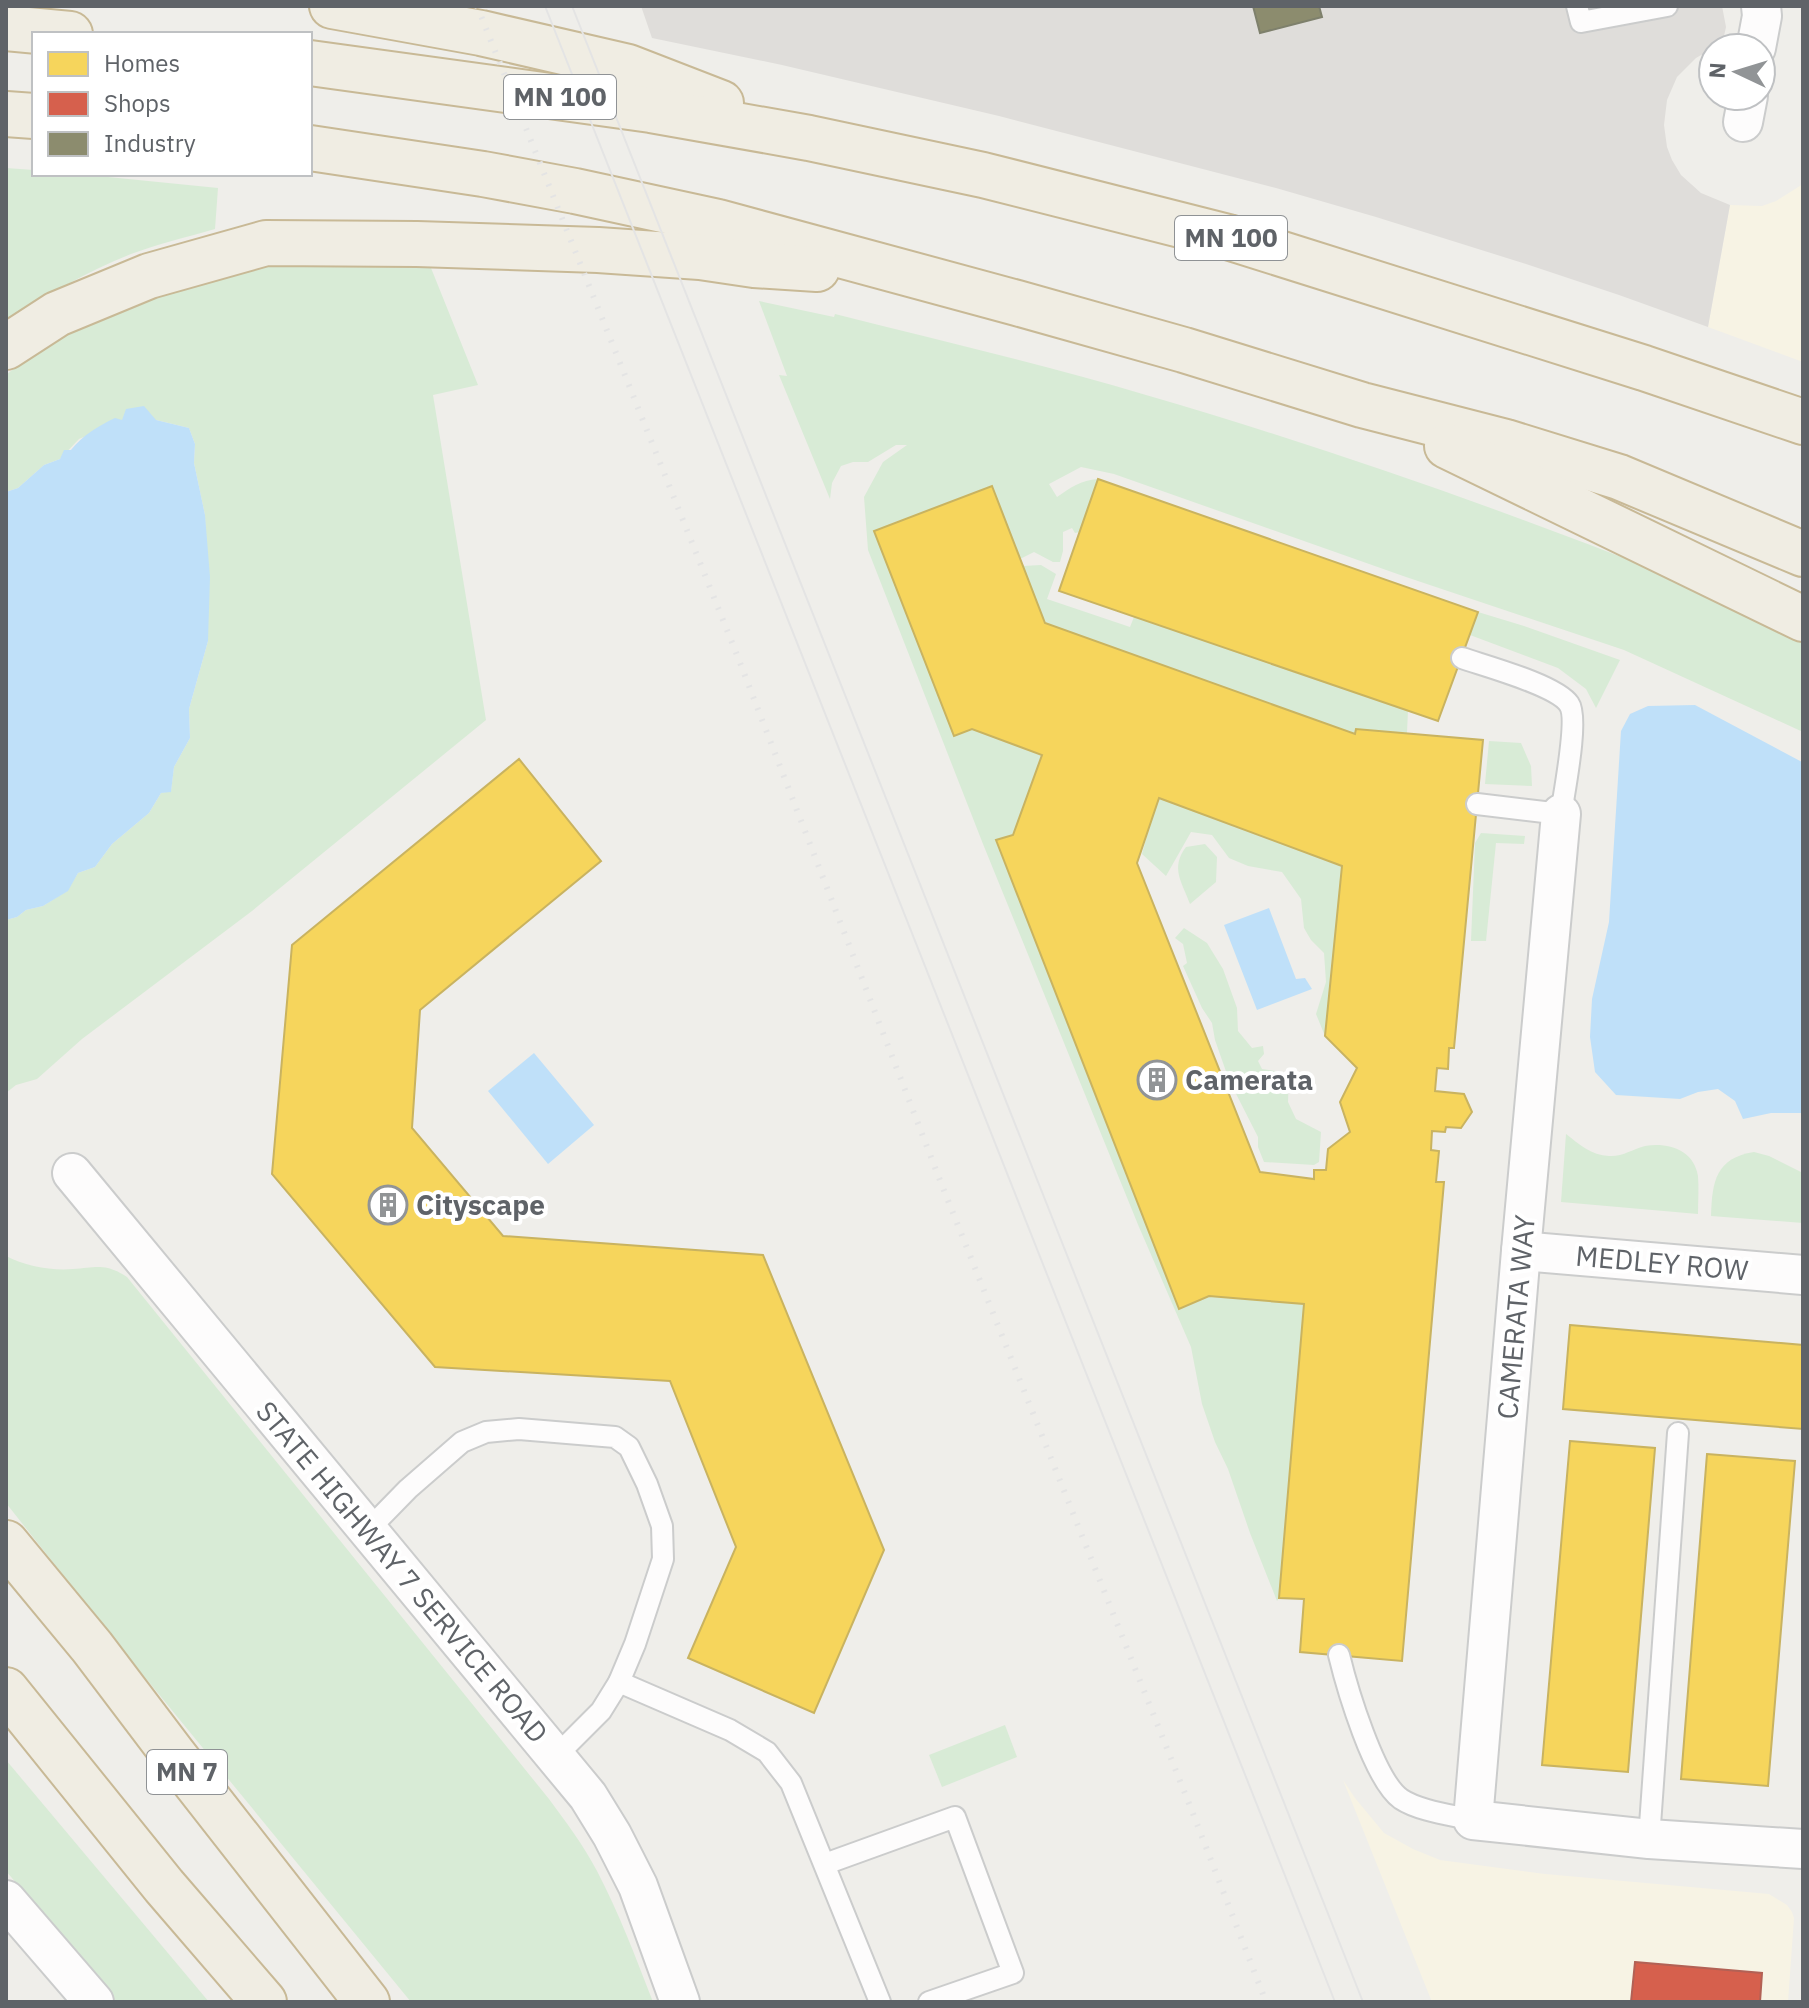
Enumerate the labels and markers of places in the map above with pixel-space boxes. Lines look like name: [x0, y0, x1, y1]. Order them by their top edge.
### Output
building icon: Camerata: [1136, 1059, 1178, 1101]
place label: Camerata: [1185, 1061, 1313, 1098]
building icon: Cityscape: [367, 1184, 409, 1226]
place label: Cityscape: [416, 1186, 545, 1223]

